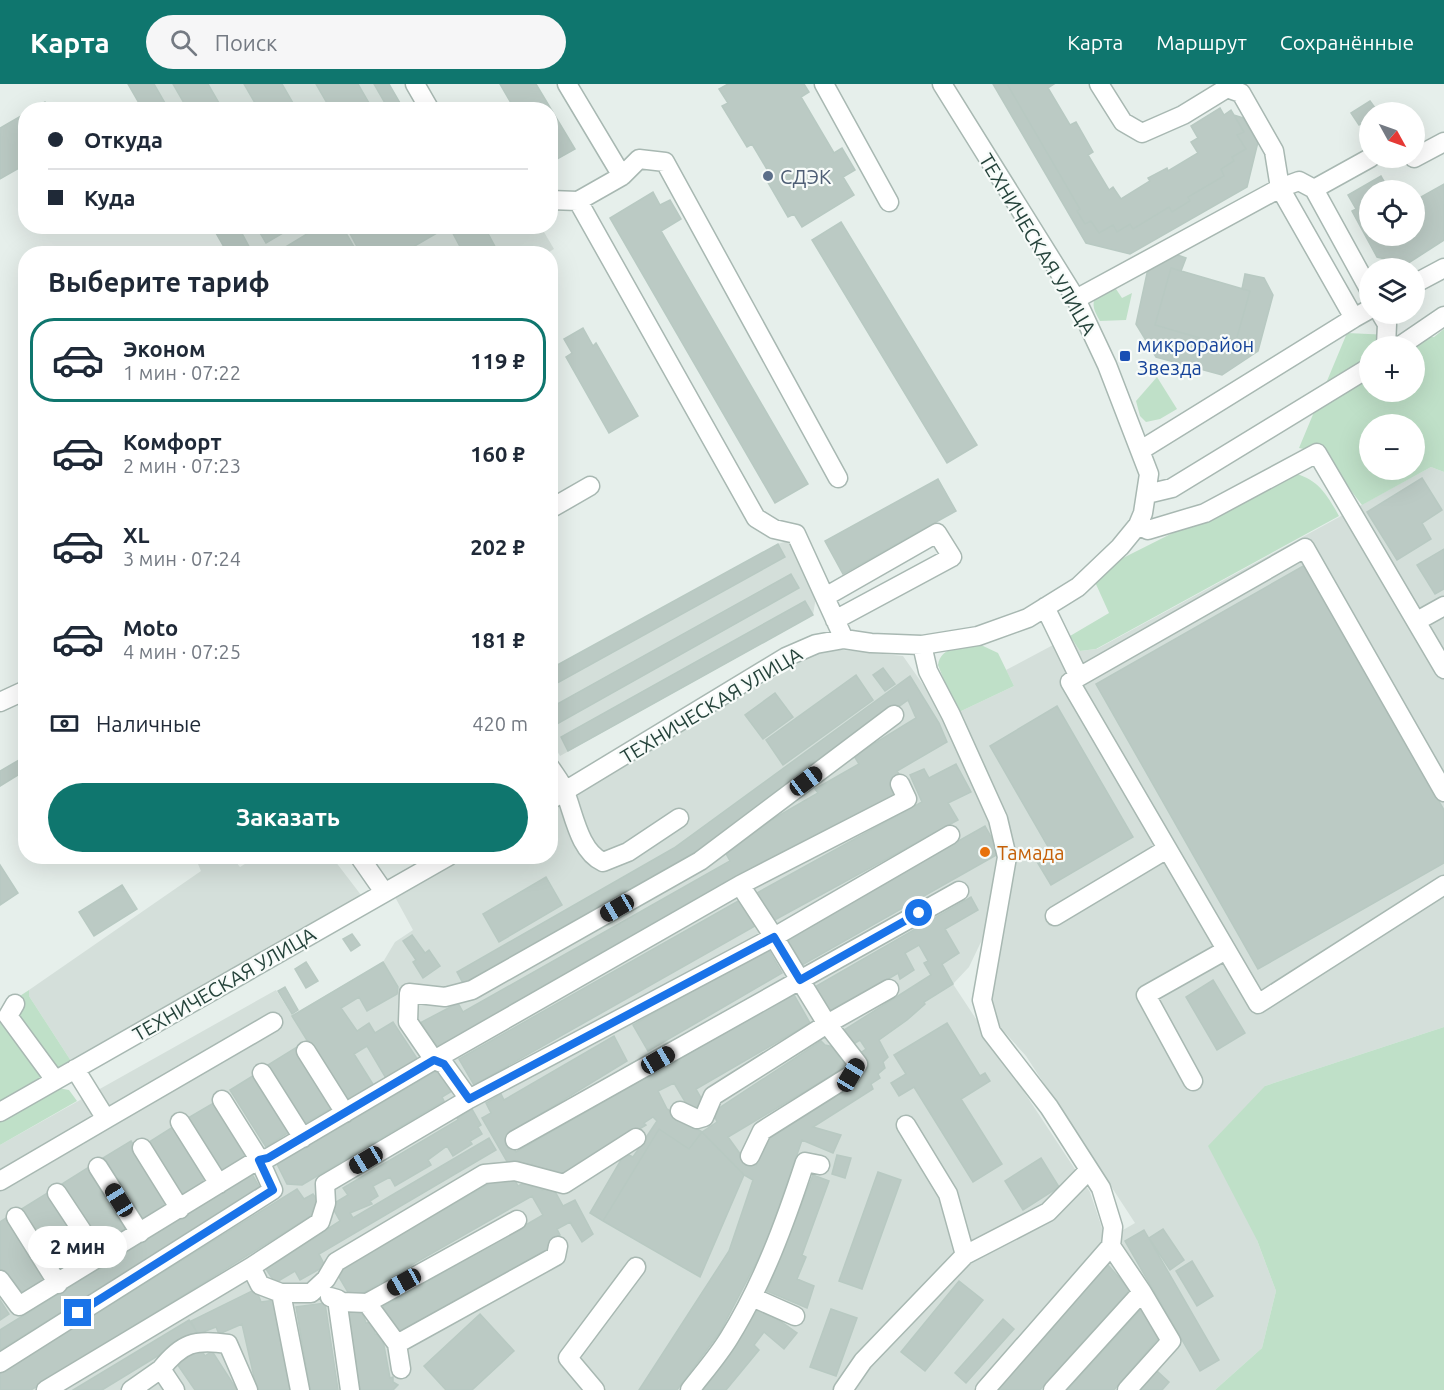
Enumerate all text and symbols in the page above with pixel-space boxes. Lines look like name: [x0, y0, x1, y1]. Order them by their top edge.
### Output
search box: [146, 15, 566, 69]
icon: search: [167, 26, 200, 59]
text: Карта: [30, 27, 110, 58]
text: Поиск: [215, 30, 277, 55]
text: Карта: [1067, 30, 1123, 54]
text: Маршрут: [1156, 30, 1247, 54]
text: Сохранённые: [1280, 30, 1414, 54]
north arrow: [1359, 102, 1425, 168]
map controls: [1359, 102, 1425, 480]
text: Откуда: [84, 127, 163, 152]
street label: ТЕХНИЧЕСКАЯ УЛИЦА: [975, 149, 1101, 339]
place label: СДЭК: [780, 165, 831, 188]
marker: СДЭК: [761, 169, 775, 183]
button: locate: [1359, 180, 1425, 246]
text: Куда: [84, 185, 135, 210]
button: layers: [1359, 258, 1425, 324]
text: Выберите тариф: [48, 267, 270, 297]
icon: car: [51, 333, 105, 387]
place label: микрорайон Звезда: [1137, 333, 1254, 379]
text: Эконом: [123, 336, 205, 361]
button: +: [1359, 336, 1425, 402]
text: 119 ₽: [470, 348, 525, 373]
marker: микрорайон Звезда: [1118, 349, 1132, 363]
text: 1 мин · 07:22: [123, 361, 241, 384]
button: −: [1359, 414, 1425, 480]
icon: car: [51, 426, 105, 480]
text: Комфорт: [123, 429, 222, 454]
text: 160 ₽: [470, 441, 525, 466]
text: 2 мин · 07:23: [123, 454, 241, 477]
icon: car: [51, 519, 105, 573]
text: XL: [123, 522, 150, 547]
text: 202 ₽: [470, 534, 525, 559]
text: 3 мин · 07:24: [123, 547, 241, 570]
icon: car: [51, 612, 105, 666]
text: Moto: [123, 615, 178, 640]
text: 181 ₽: [470, 627, 525, 652]
text: 4 мин · 07:25: [123, 640, 241, 663]
street label: ТЕХНИЧЕСКАЯ УЛИЦА: [616, 642, 806, 768]
icon: cash: [48, 707, 81, 740]
text: Наличные: [96, 711, 201, 736]
text: 420 m: [472, 712, 528, 735]
car: [786, 763, 826, 799]
button: Заказать: [48, 783, 528, 852]
place label: Тамада: [997, 841, 1064, 864]
marker: Тамада: [978, 845, 992, 859]
car: [597, 891, 637, 925]
route start: [905, 899, 932, 926]
street label: ТЕХНИЧЕСКАЯ УЛИЦА: [128, 922, 320, 1046]
car: [638, 1043, 678, 1077]
car: [834, 1055, 868, 1095]
car: [346, 1143, 386, 1177]
car: [102, 1180, 136, 1220]
callout: 2 мин: [28, 1226, 128, 1268]
text: 2 мин: [50, 1235, 105, 1258]
car: [384, 1265, 424, 1299]
route end: [64, 1299, 91, 1326]

